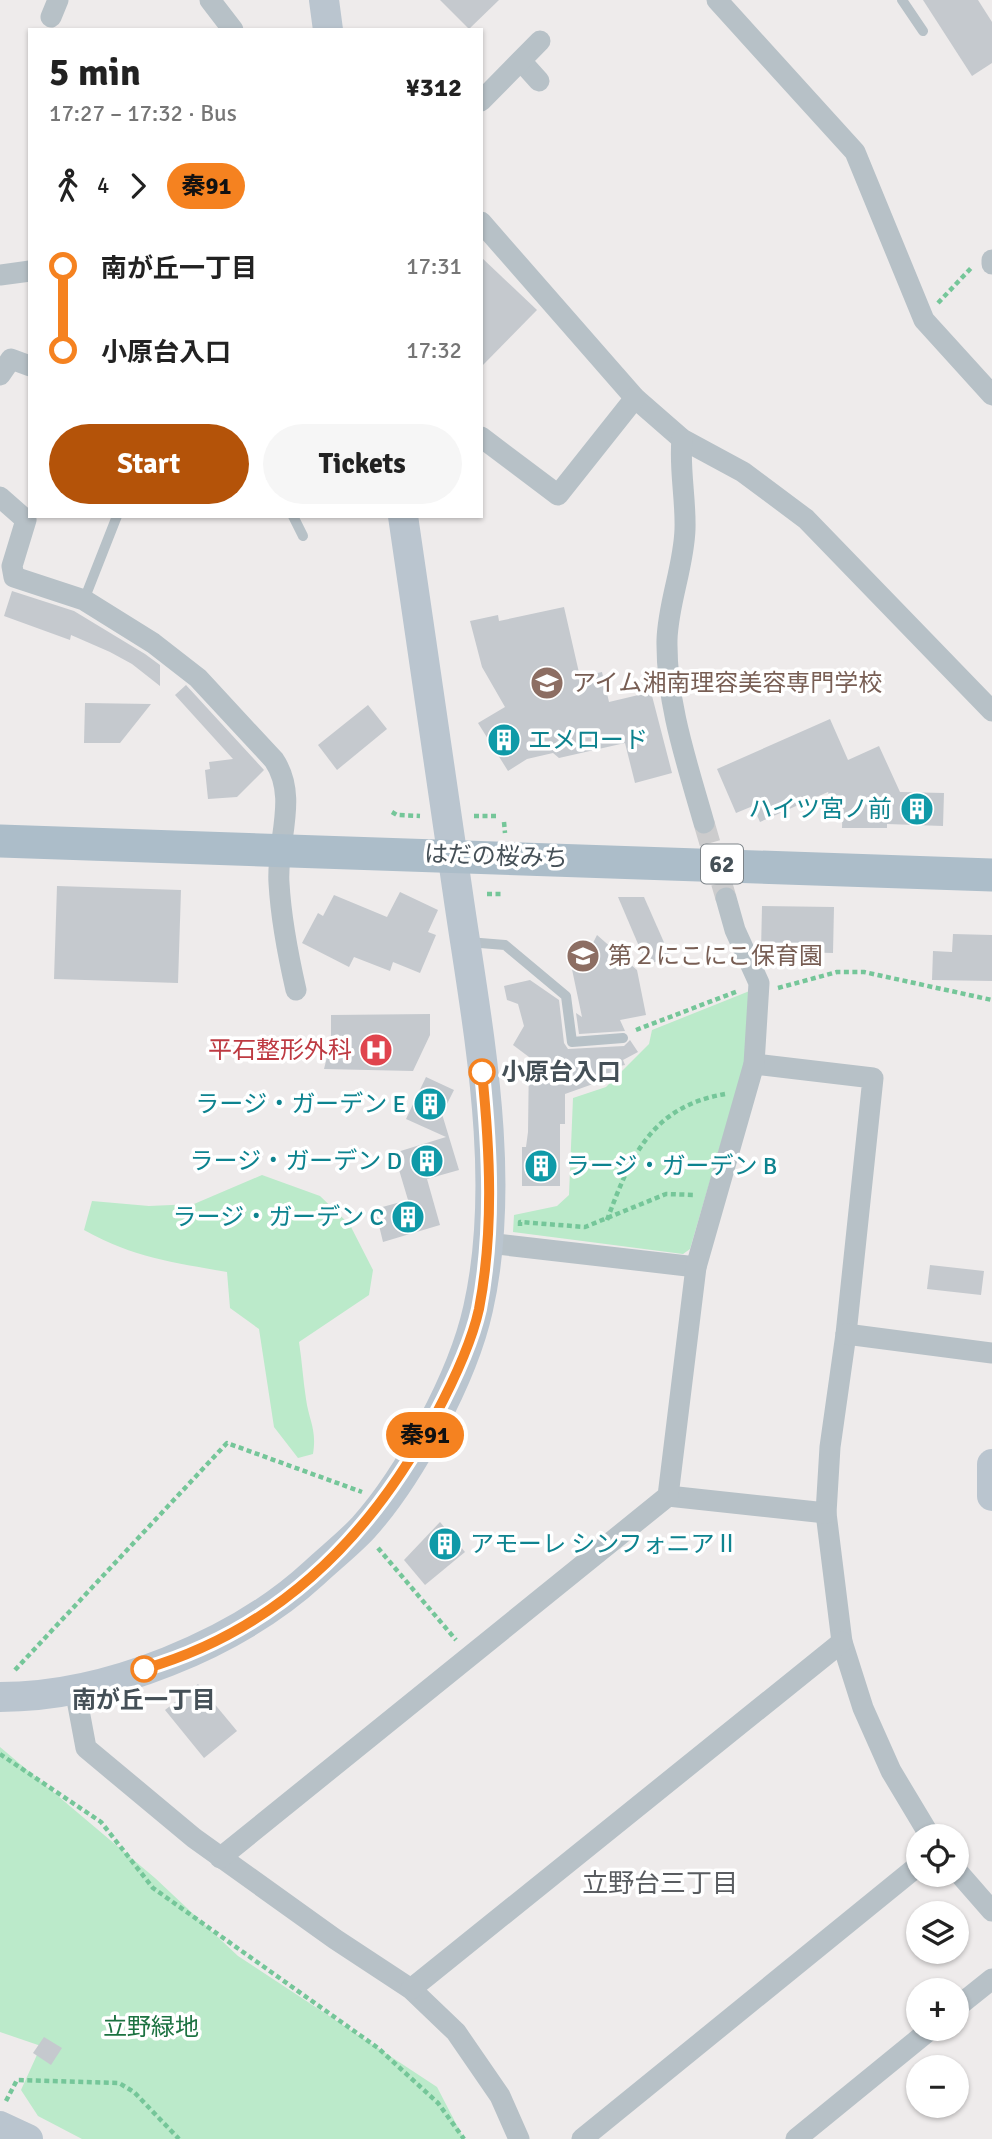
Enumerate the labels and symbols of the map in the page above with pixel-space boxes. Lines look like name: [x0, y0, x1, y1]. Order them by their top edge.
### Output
school or university icon: アイム湘南理容美容専門学校: [528, 664, 566, 702]
place label: アイム湘南理容美容専門学校: [572, 668, 882, 698]
building icon: エメロード: [485, 721, 523, 759]
place label: エメロード: [528, 725, 648, 755]
building icon: ハイツ宮ノ前: [898, 790, 936, 828]
place label: ハイツ宮ノ前: [748, 794, 892, 824]
street label: はだの桜みち: [424, 839, 568, 873]
road number: 62: [701, 844, 743, 884]
school or university icon: 第２にこにこ保育園: [564, 937, 602, 975]
place label: 第２にこにこ保育園: [608, 941, 823, 971]
hospital icon: 平石整形外科: [357, 1031, 395, 1069]
place label: 平石整形外科: [208, 1035, 352, 1065]
place label: 小原台入口: [501, 1057, 621, 1087]
marker: 小原台入口: [469, 1059, 495, 1085]
building icon: ラージ・ガーデン E: [411, 1085, 449, 1123]
place label: ラージ・ガーデン E: [196, 1089, 406, 1119]
building icon: ラージ・ガーデン D: [408, 1142, 446, 1180]
place label: ラージ・ガーデン D: [190, 1146, 402, 1176]
building icon: ラージ・ガーデン B: [522, 1147, 560, 1185]
place label: ラージ・ガーデン B: [566, 1151, 777, 1181]
building icon: ラージ・ガーデン C: [389, 1198, 427, 1236]
place label: ラージ・ガーデン C: [173, 1202, 384, 1232]
line badge: 秦91: [385, 1412, 465, 1458]
building icon: アモーレ シンフォニアⅡ: [426, 1525, 464, 1563]
place label: アモーレ シンフォニアⅡ: [470, 1529, 739, 1559]
marker: 南が丘一丁目: [131, 1656, 157, 1682]
place label: 南が丘一丁目: [72, 1685, 216, 1715]
district label: 立野台三丁目: [582, 1868, 738, 1900]
park label: 立野緑地: [103, 2012, 199, 2042]

